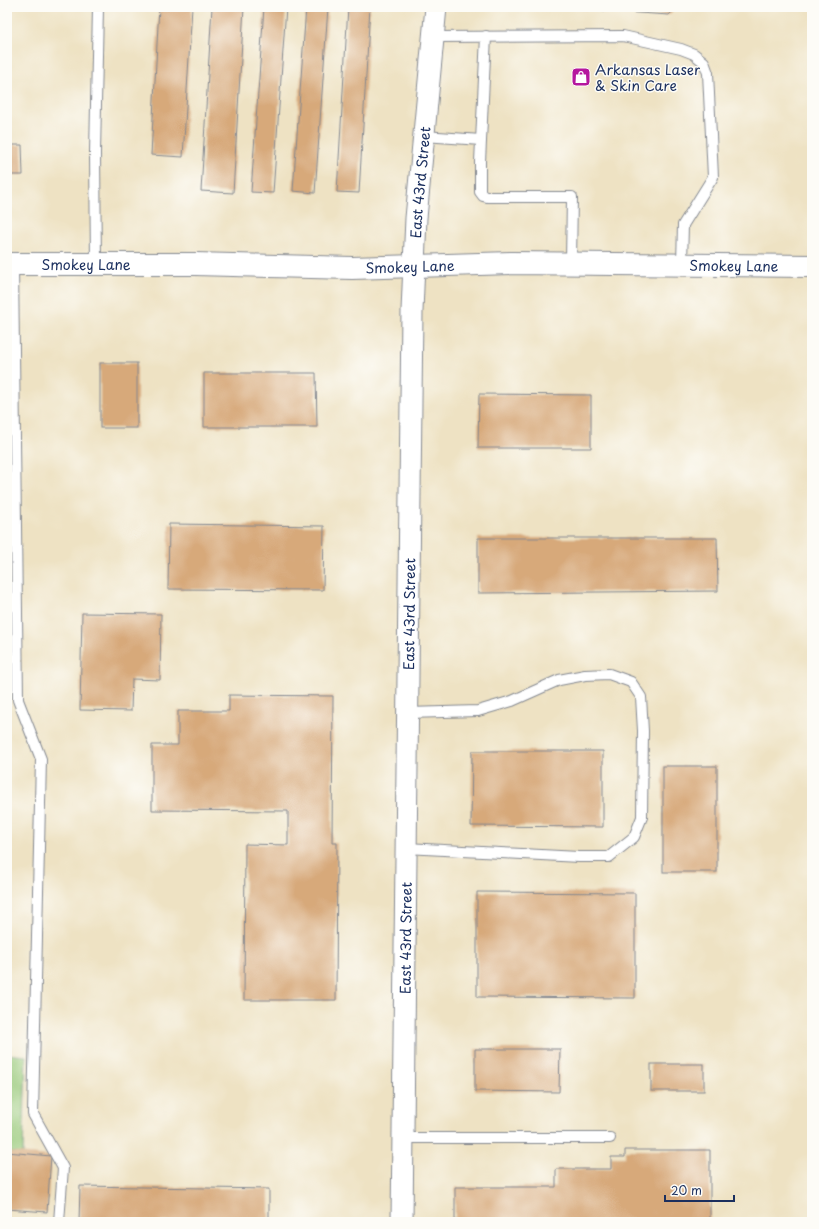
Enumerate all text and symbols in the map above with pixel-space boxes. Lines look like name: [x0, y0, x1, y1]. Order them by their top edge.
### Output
place label: Arkansas Laser & Skin Care: [595, 59, 700, 96]
shop icon: Arkansas Laser & Skin Care: [570, 66, 592, 88]
street label: East 43rd Street: [405, 125, 435, 239]
street label: Smokey Lane: [41, 254, 131, 275]
street label: Smokey Lane: [365, 254, 455, 278]
street label: Smokey Lane: [689, 254, 779, 276]
street label: East 43rd Street: [398, 558, 420, 670]
street label: East 43rd Street: [394, 881, 416, 994]
scale bar: [665, 1177, 734, 1203]
text: 20 m: [671, 1181, 702, 1199]

